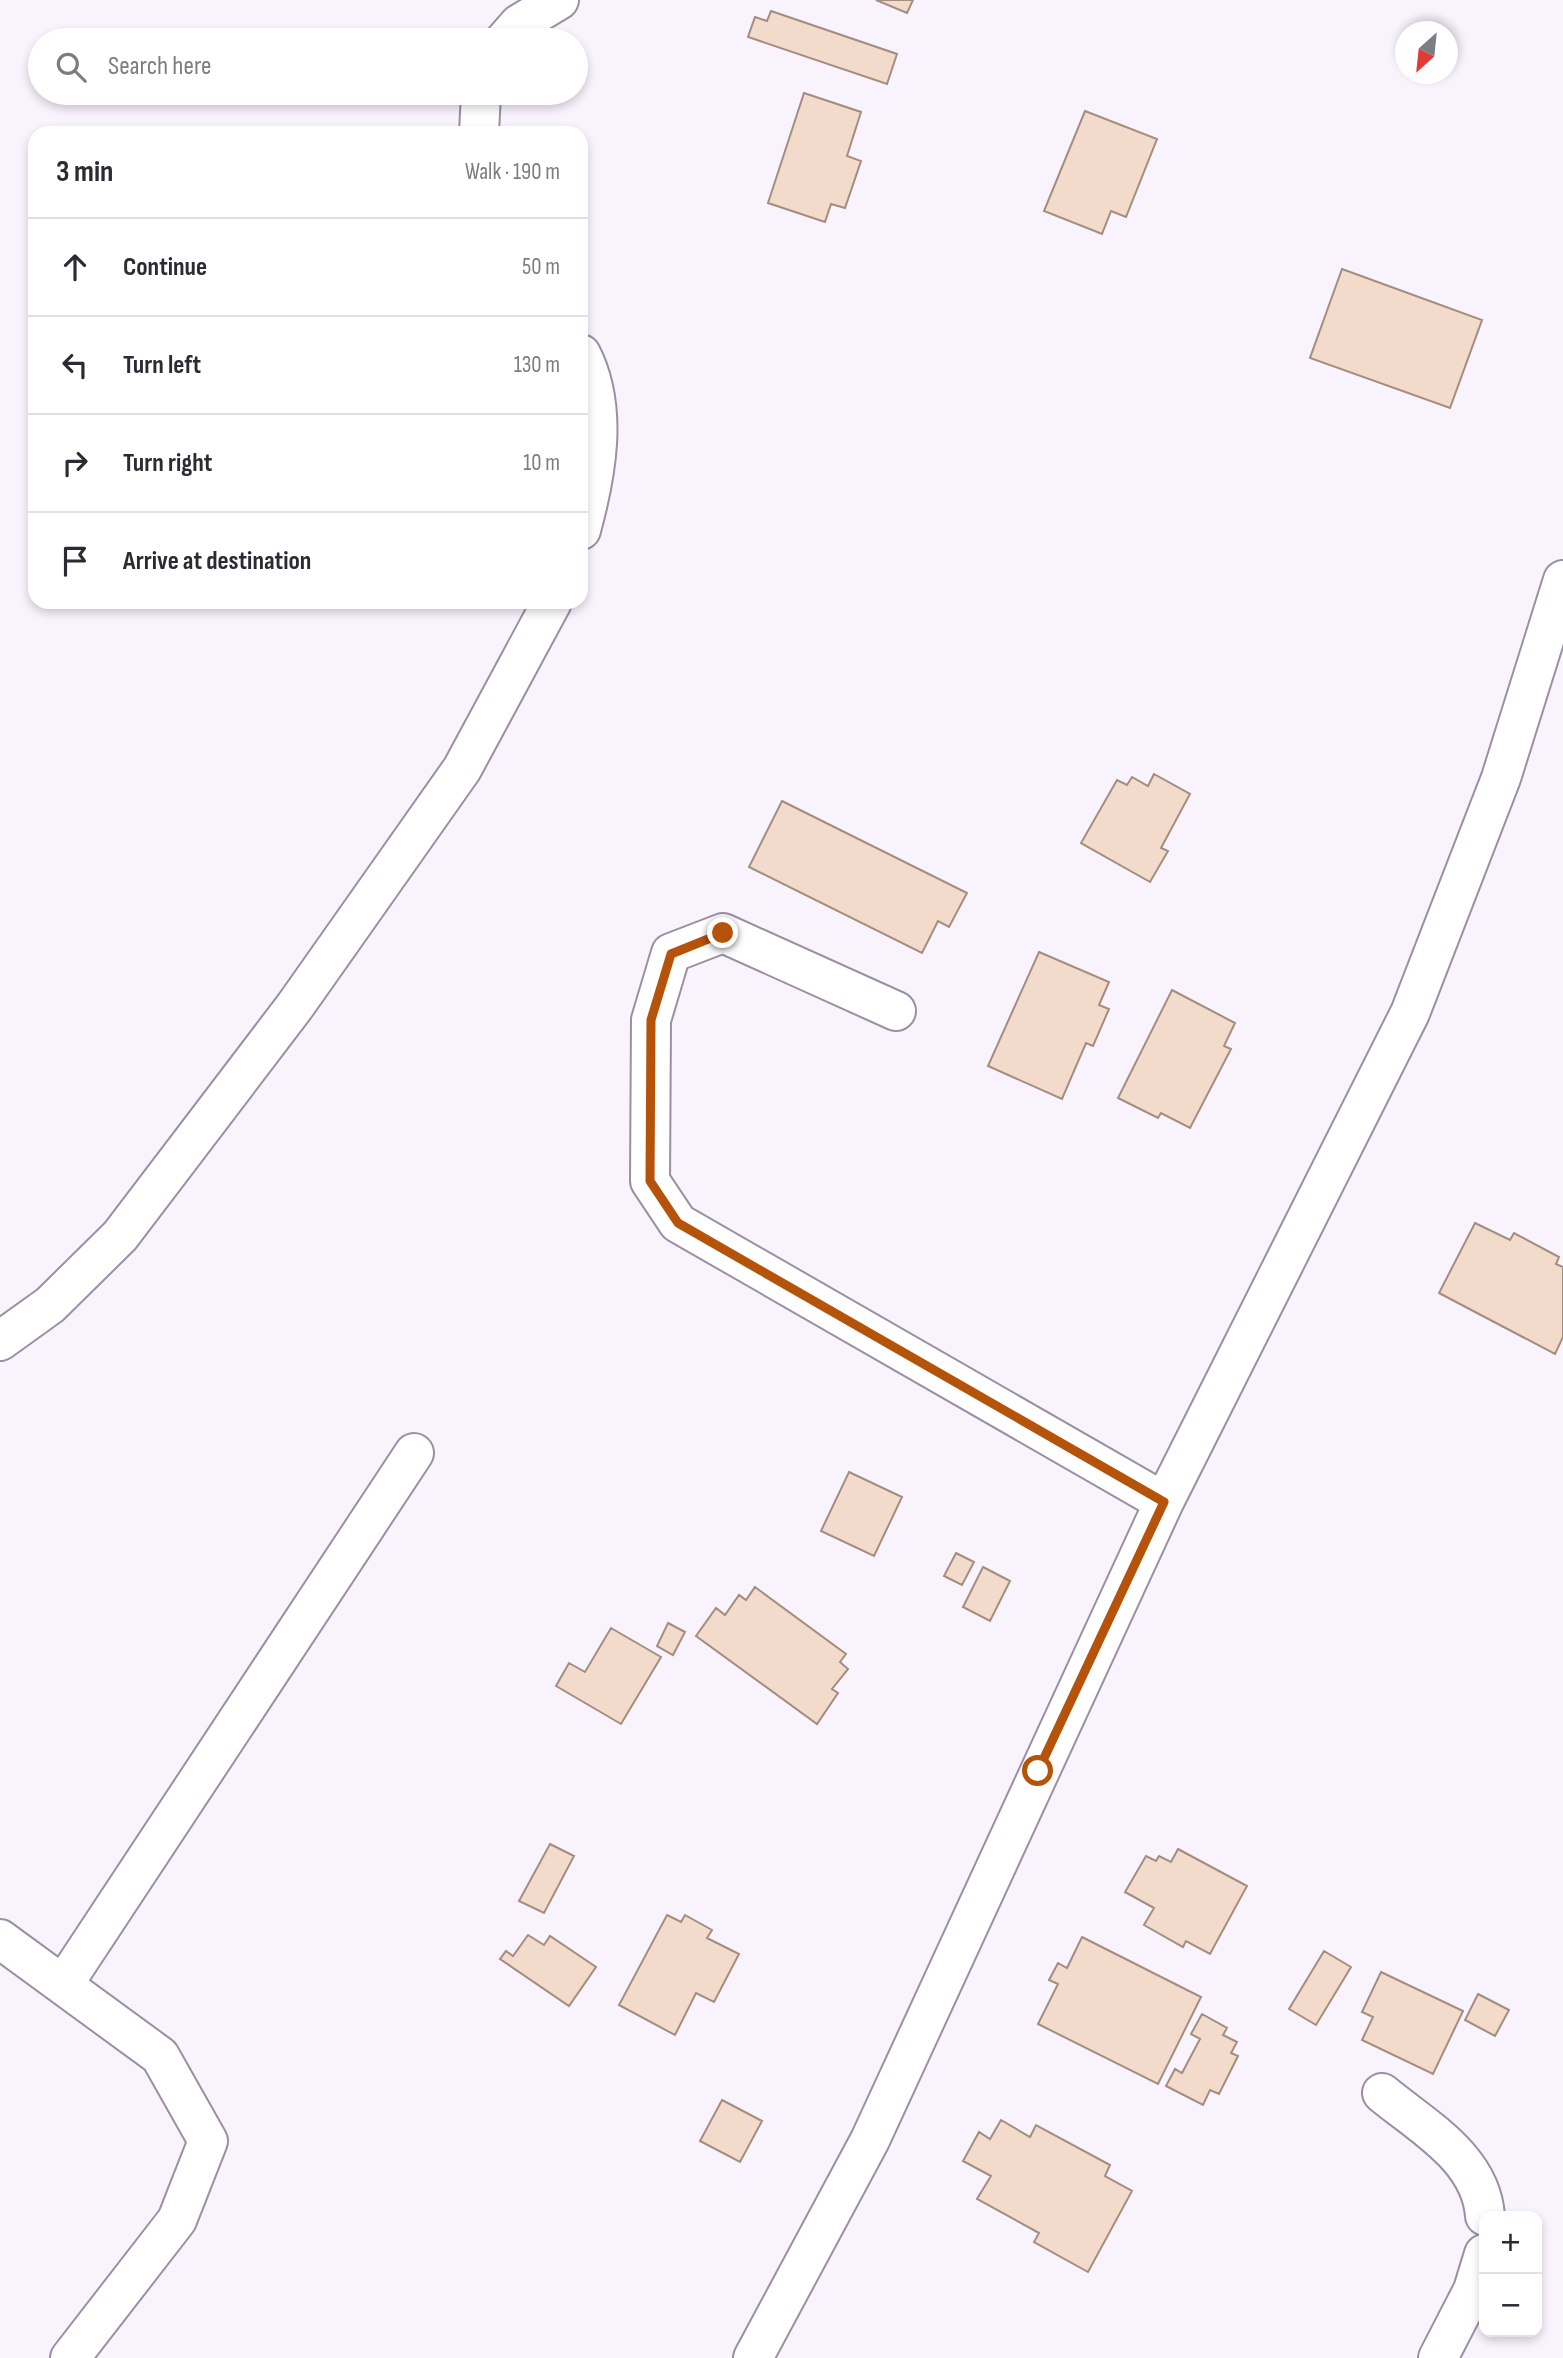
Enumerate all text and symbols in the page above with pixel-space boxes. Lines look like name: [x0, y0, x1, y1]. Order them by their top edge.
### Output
north arrow: [1395, 21, 1458, 84]
search box: [28, 28, 588, 105]
icon: search: [52, 48, 90, 86]
text: Search here: [108, 51, 211, 82]
text: 3 min: [56, 154, 113, 190]
text: Walk · 190 m: [465, 158, 560, 186]
icon: ahead: [56, 248, 94, 286]
text: Continue: [123, 252, 207, 283]
text: 50 m: [522, 253, 560, 281]
icon: left: [56, 346, 94, 384]
text: Turn left: [123, 350, 201, 381]
text: 130 m: [514, 351, 560, 379]
icon: right: [56, 444, 94, 482]
text: Turn right: [123, 448, 212, 479]
text: 10 m: [523, 449, 560, 477]
icon: arrive: [56, 542, 94, 580]
text: Arrive at destination: [123, 546, 311, 577]
route end: [707, 917, 738, 948]
route start: [1022, 1755, 1053, 1786]
map controls: [1479, 2211, 1542, 2337]
button: +: [1479, 2211, 1542, 2274]
button: −: [1479, 2274, 1542, 2337]

